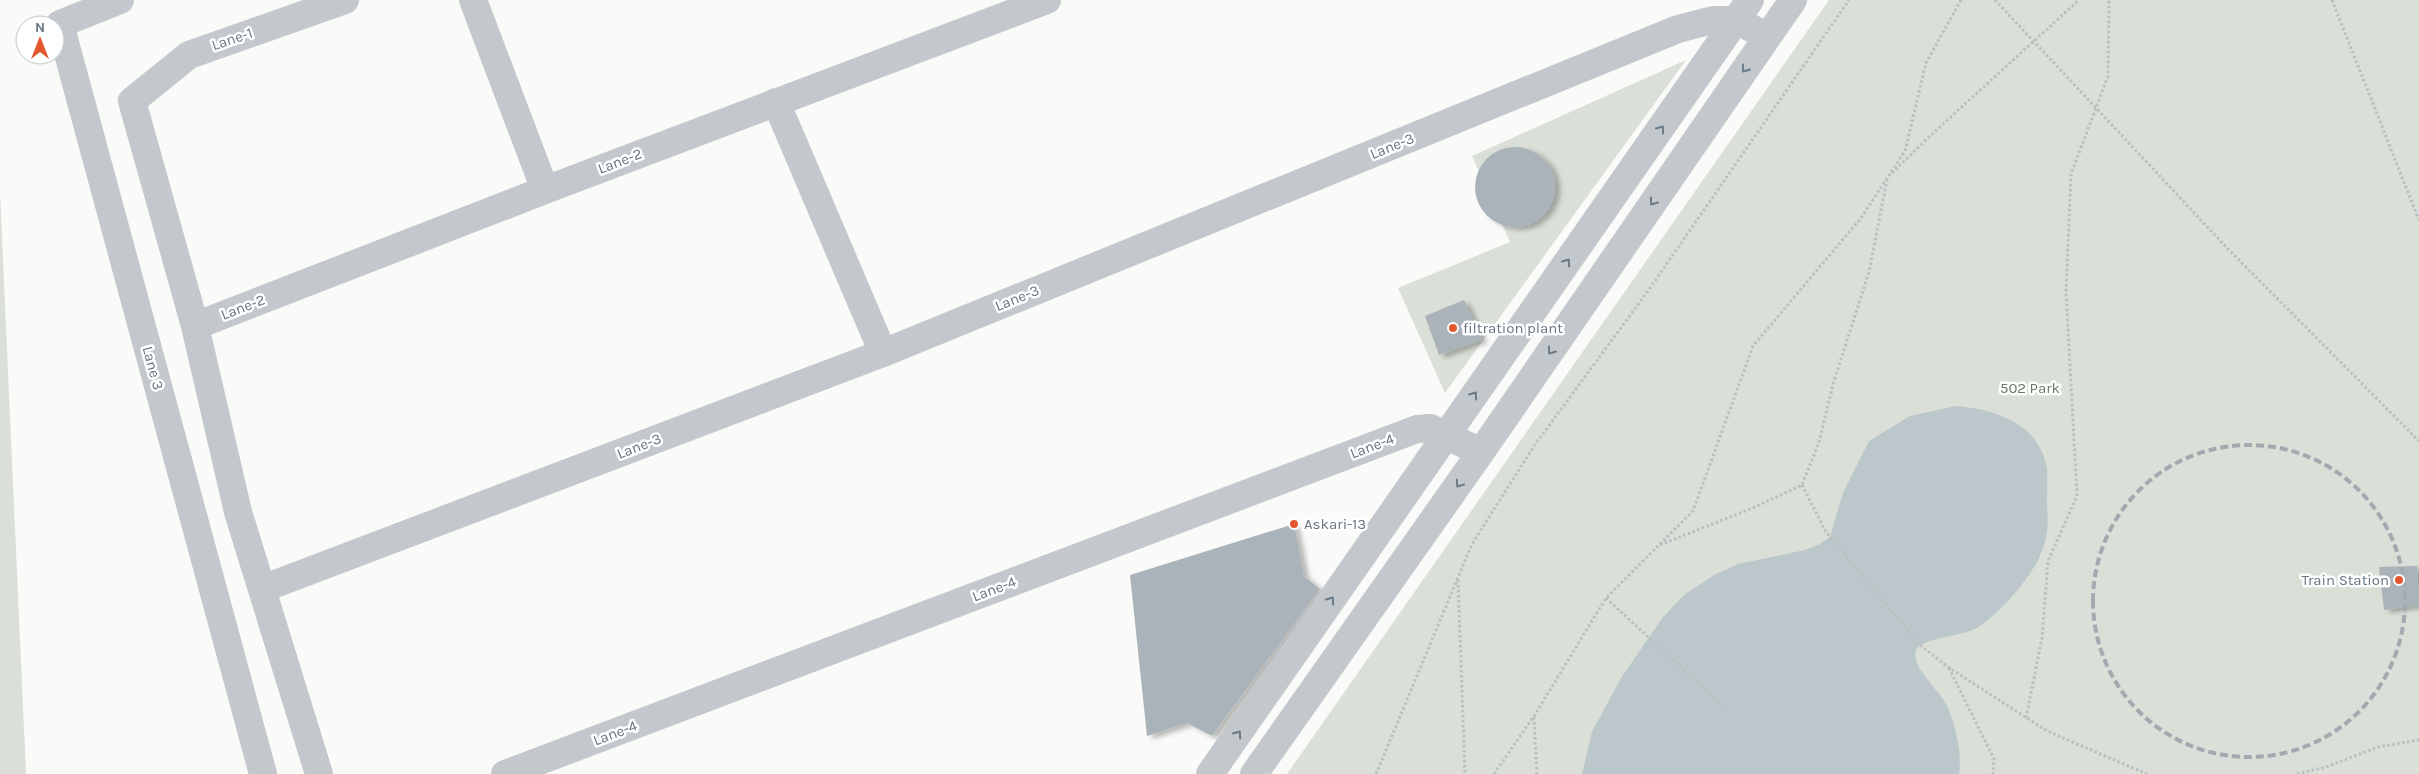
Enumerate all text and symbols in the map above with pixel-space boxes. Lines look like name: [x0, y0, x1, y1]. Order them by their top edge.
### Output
north arrow: [15, 15, 65, 65]
text: N: [35, 19, 45, 36]
street label: Lane-1: [209, 24, 255, 54]
one-way arrow: [1742, 63, 1751, 72]
one-way arrow: [1655, 125, 1664, 134]
street label: Lane-3: [1367, 129, 1417, 163]
street label: Lane-2: [595, 144, 645, 178]
one-way arrow: [1650, 197, 1659, 206]
one-way arrow: [1561, 258, 1570, 267]
street label: Lane-3: [992, 281, 1042, 315]
street label: Lane-2: [218, 290, 268, 324]
place label: filtration plant: [1463, 319, 1563, 337]
marker: filtration plant: [1447, 322, 1459, 334]
street label: Lane 3: [139, 344, 167, 392]
one-way arrow: [1548, 345, 1557, 355]
park label: 502 Park: [2000, 379, 2060, 397]
one-way arrow: [1468, 391, 1477, 401]
street label: Lane-3: [614, 429, 664, 463]
street label: Lane-4: [1347, 429, 1397, 463]
one-way arrow: [1455, 479, 1465, 488]
place label: Askari-13: [1304, 515, 1366, 533]
marker: Askari-13: [1288, 518, 1300, 530]
place label: Train Station: [2301, 571, 2389, 589]
street label: Lane-4: [969, 572, 1019, 606]
marker: Train Station: [2393, 574, 2405, 586]
one-way arrow: [1325, 597, 1334, 606]
street label: Lane-4: [590, 716, 640, 750]
one-way arrow: [1232, 730, 1241, 740]

